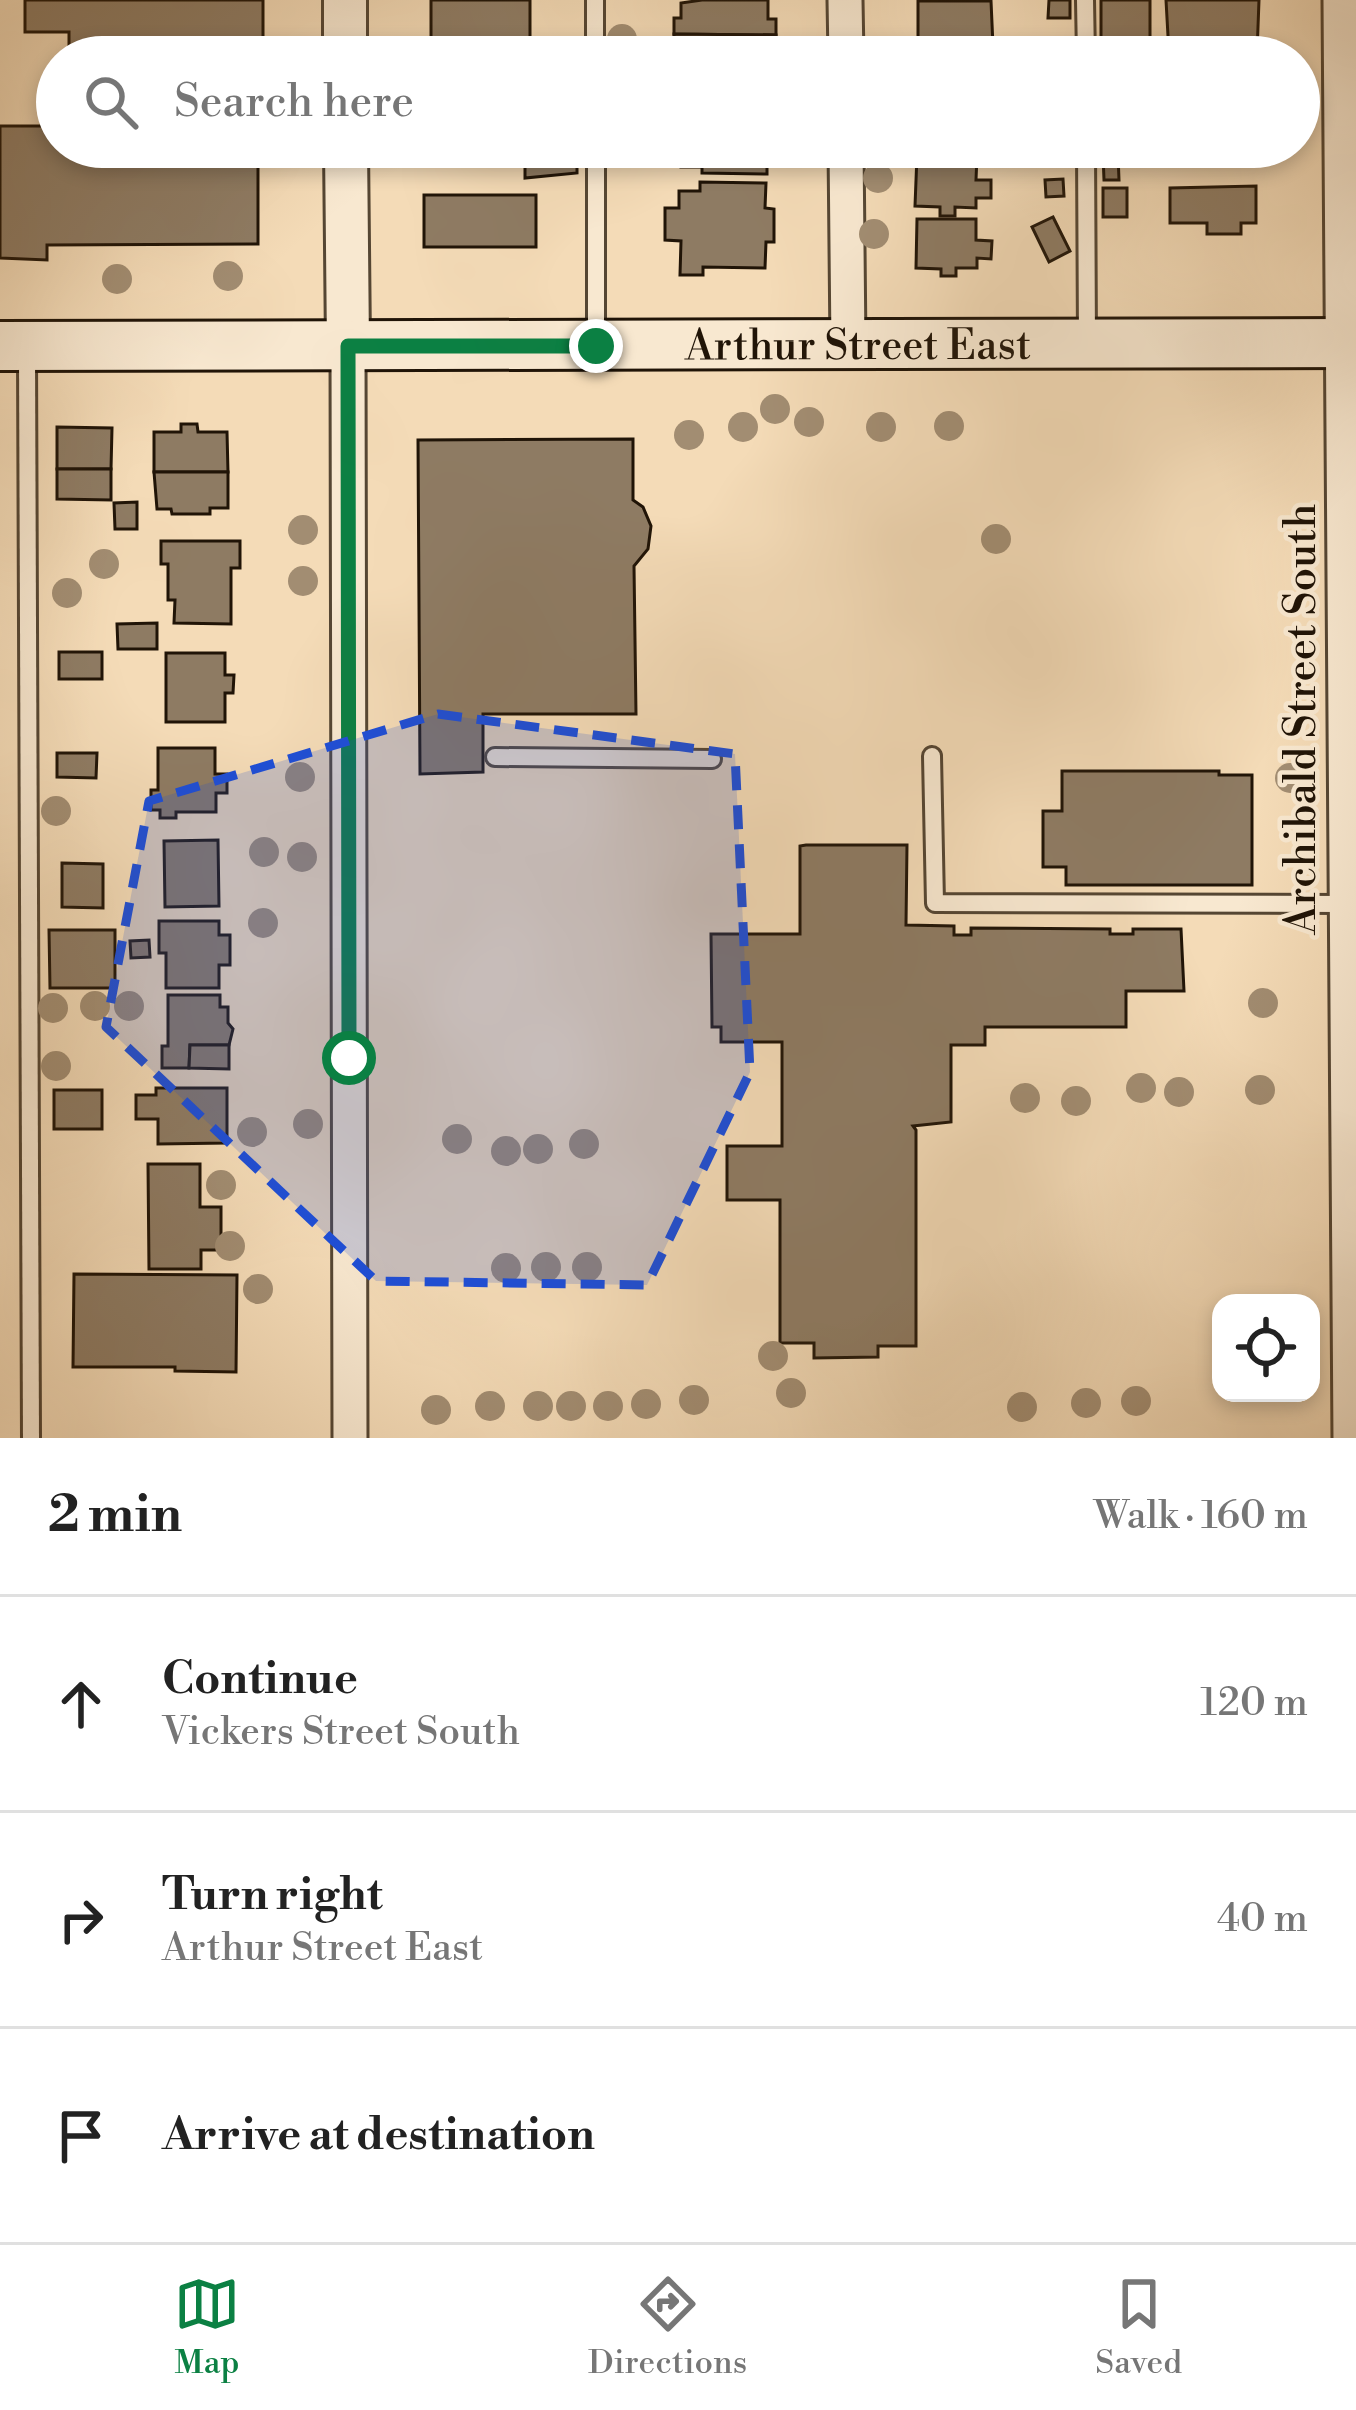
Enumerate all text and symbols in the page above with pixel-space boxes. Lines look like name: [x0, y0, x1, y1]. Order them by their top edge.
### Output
search box: [36, 36, 1320, 168]
icon: search: [78, 69, 144, 135]
text: Search here: [174, 74, 414, 131]
route end: [569, 319, 623, 373]
street label: Arthur Street East: [684, 320, 1031, 373]
street label: Archibald Street South: [1276, 503, 1329, 936]
route start: [322, 1031, 376, 1085]
map controls: [1212, 1294, 1320, 1402]
button: locate: [1212, 1294, 1320, 1402]
text: 2 min: [48, 1484, 182, 1548]
text: Walk · 160 m: [1094, 1492, 1308, 1541]
text: Continue: [162, 1651, 358, 1708]
icon: ahead: [48, 1671, 114, 1737]
text: 120 m: [1200, 1679, 1308, 1728]
text: Vickers Street South: [162, 1708, 520, 1757]
text: Turn right: [162, 1867, 383, 1924]
icon: right: [48, 1887, 114, 1953]
text: 40 m: [1217, 1895, 1308, 1944]
text: Arthur Street East: [162, 1924, 483, 1973]
icon: arrive: [48, 2103, 114, 2169]
text: Arrive at destination: [162, 2107, 595, 2164]
tab: Map: [174, 2271, 240, 2384]
tab: Directions: [588, 2271, 747, 2384]
tab: Saved: [1095, 2271, 1182, 2384]

